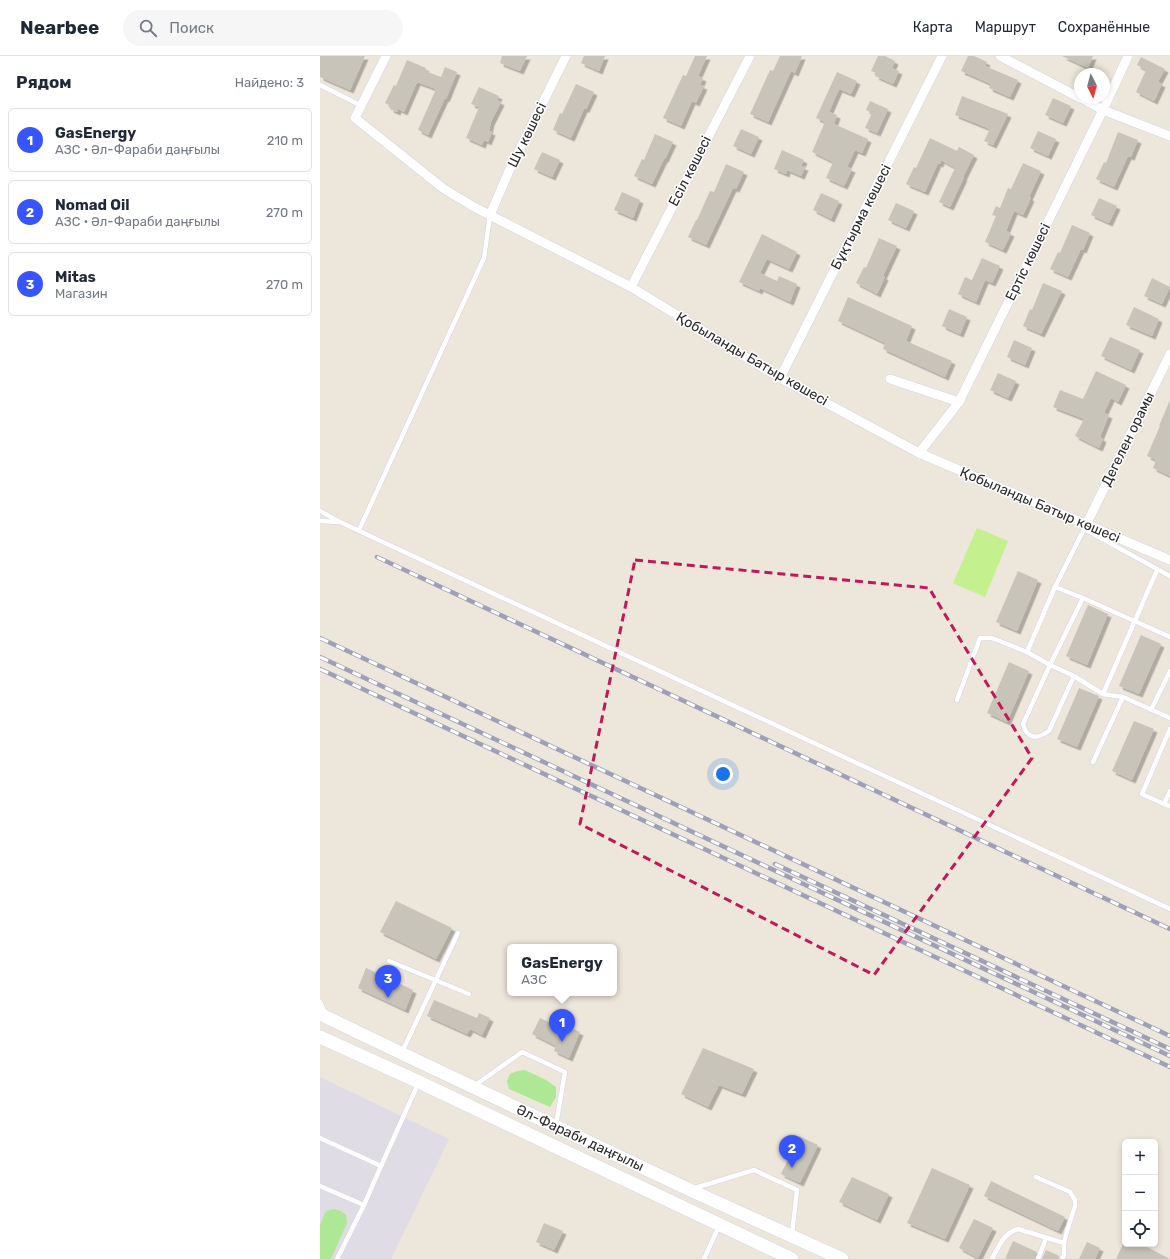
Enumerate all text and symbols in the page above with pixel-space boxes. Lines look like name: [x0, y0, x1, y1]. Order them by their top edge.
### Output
search box: [123, 10, 403, 46]
text: Nearbee: [20, 16, 99, 39]
icon: search: [137, 17, 159, 39]
text: Поиск: [169, 19, 214, 37]
text: Карта: [913, 19, 953, 36]
text: Маршрут: [975, 19, 1036, 36]
text: Сохранённые: [1058, 19, 1150, 36]
north arrow: [1074, 68, 1110, 104]
text: Рядом: [16, 72, 72, 92]
text: Найдено: 3: [235, 75, 304, 90]
street label: Шу көшесі: [504, 100, 550, 170]
text: GasEnergy: [55, 124, 136, 142]
text: 1: [27, 133, 33, 148]
text: 210 m: [267, 133, 303, 148]
street label: Есіл көшесі: [665, 133, 715, 209]
text: АЗС · Әл-Фараби даңғылы: [55, 142, 220, 157]
street label: Бұқтырма көшесі: [827, 162, 895, 272]
text: Nomad Oil: [55, 196, 129, 214]
text: 2: [26, 205, 34, 220]
text: 270 m: [266, 205, 303, 220]
text: АЗС · Әл-Фараби даңғылы: [55, 214, 220, 229]
street label: Ертіс көшесі: [1002, 220, 1054, 304]
text: Mitas: [55, 268, 96, 286]
text: 3: [26, 277, 34, 292]
text: 270 m: [266, 277, 303, 292]
text: Магазин: [55, 286, 108, 301]
street label: Қобыланды Батыр көшесі: [673, 308, 831, 410]
street label: Дегелен орамы: [1098, 389, 1158, 489]
street label: Қобыланды Батыр көшесі: [957, 463, 1123, 547]
your location: [713, 764, 733, 784]
popup: [507, 944, 617, 996]
text: GasEnergy: [521, 954, 603, 972]
pin: 3: [375, 965, 401, 998]
text: АЗС: [521, 972, 547, 987]
pin: 1: [549, 1009, 575, 1042]
street label: Әл-Фараби даңғылы: [513, 1101, 647, 1175]
pin: 2: [779, 1135, 805, 1168]
map controls: [1122, 1139, 1158, 1247]
button: +: [1122, 1139, 1158, 1175]
button: −: [1122, 1175, 1158, 1211]
button: locate: [1122, 1211, 1158, 1247]

